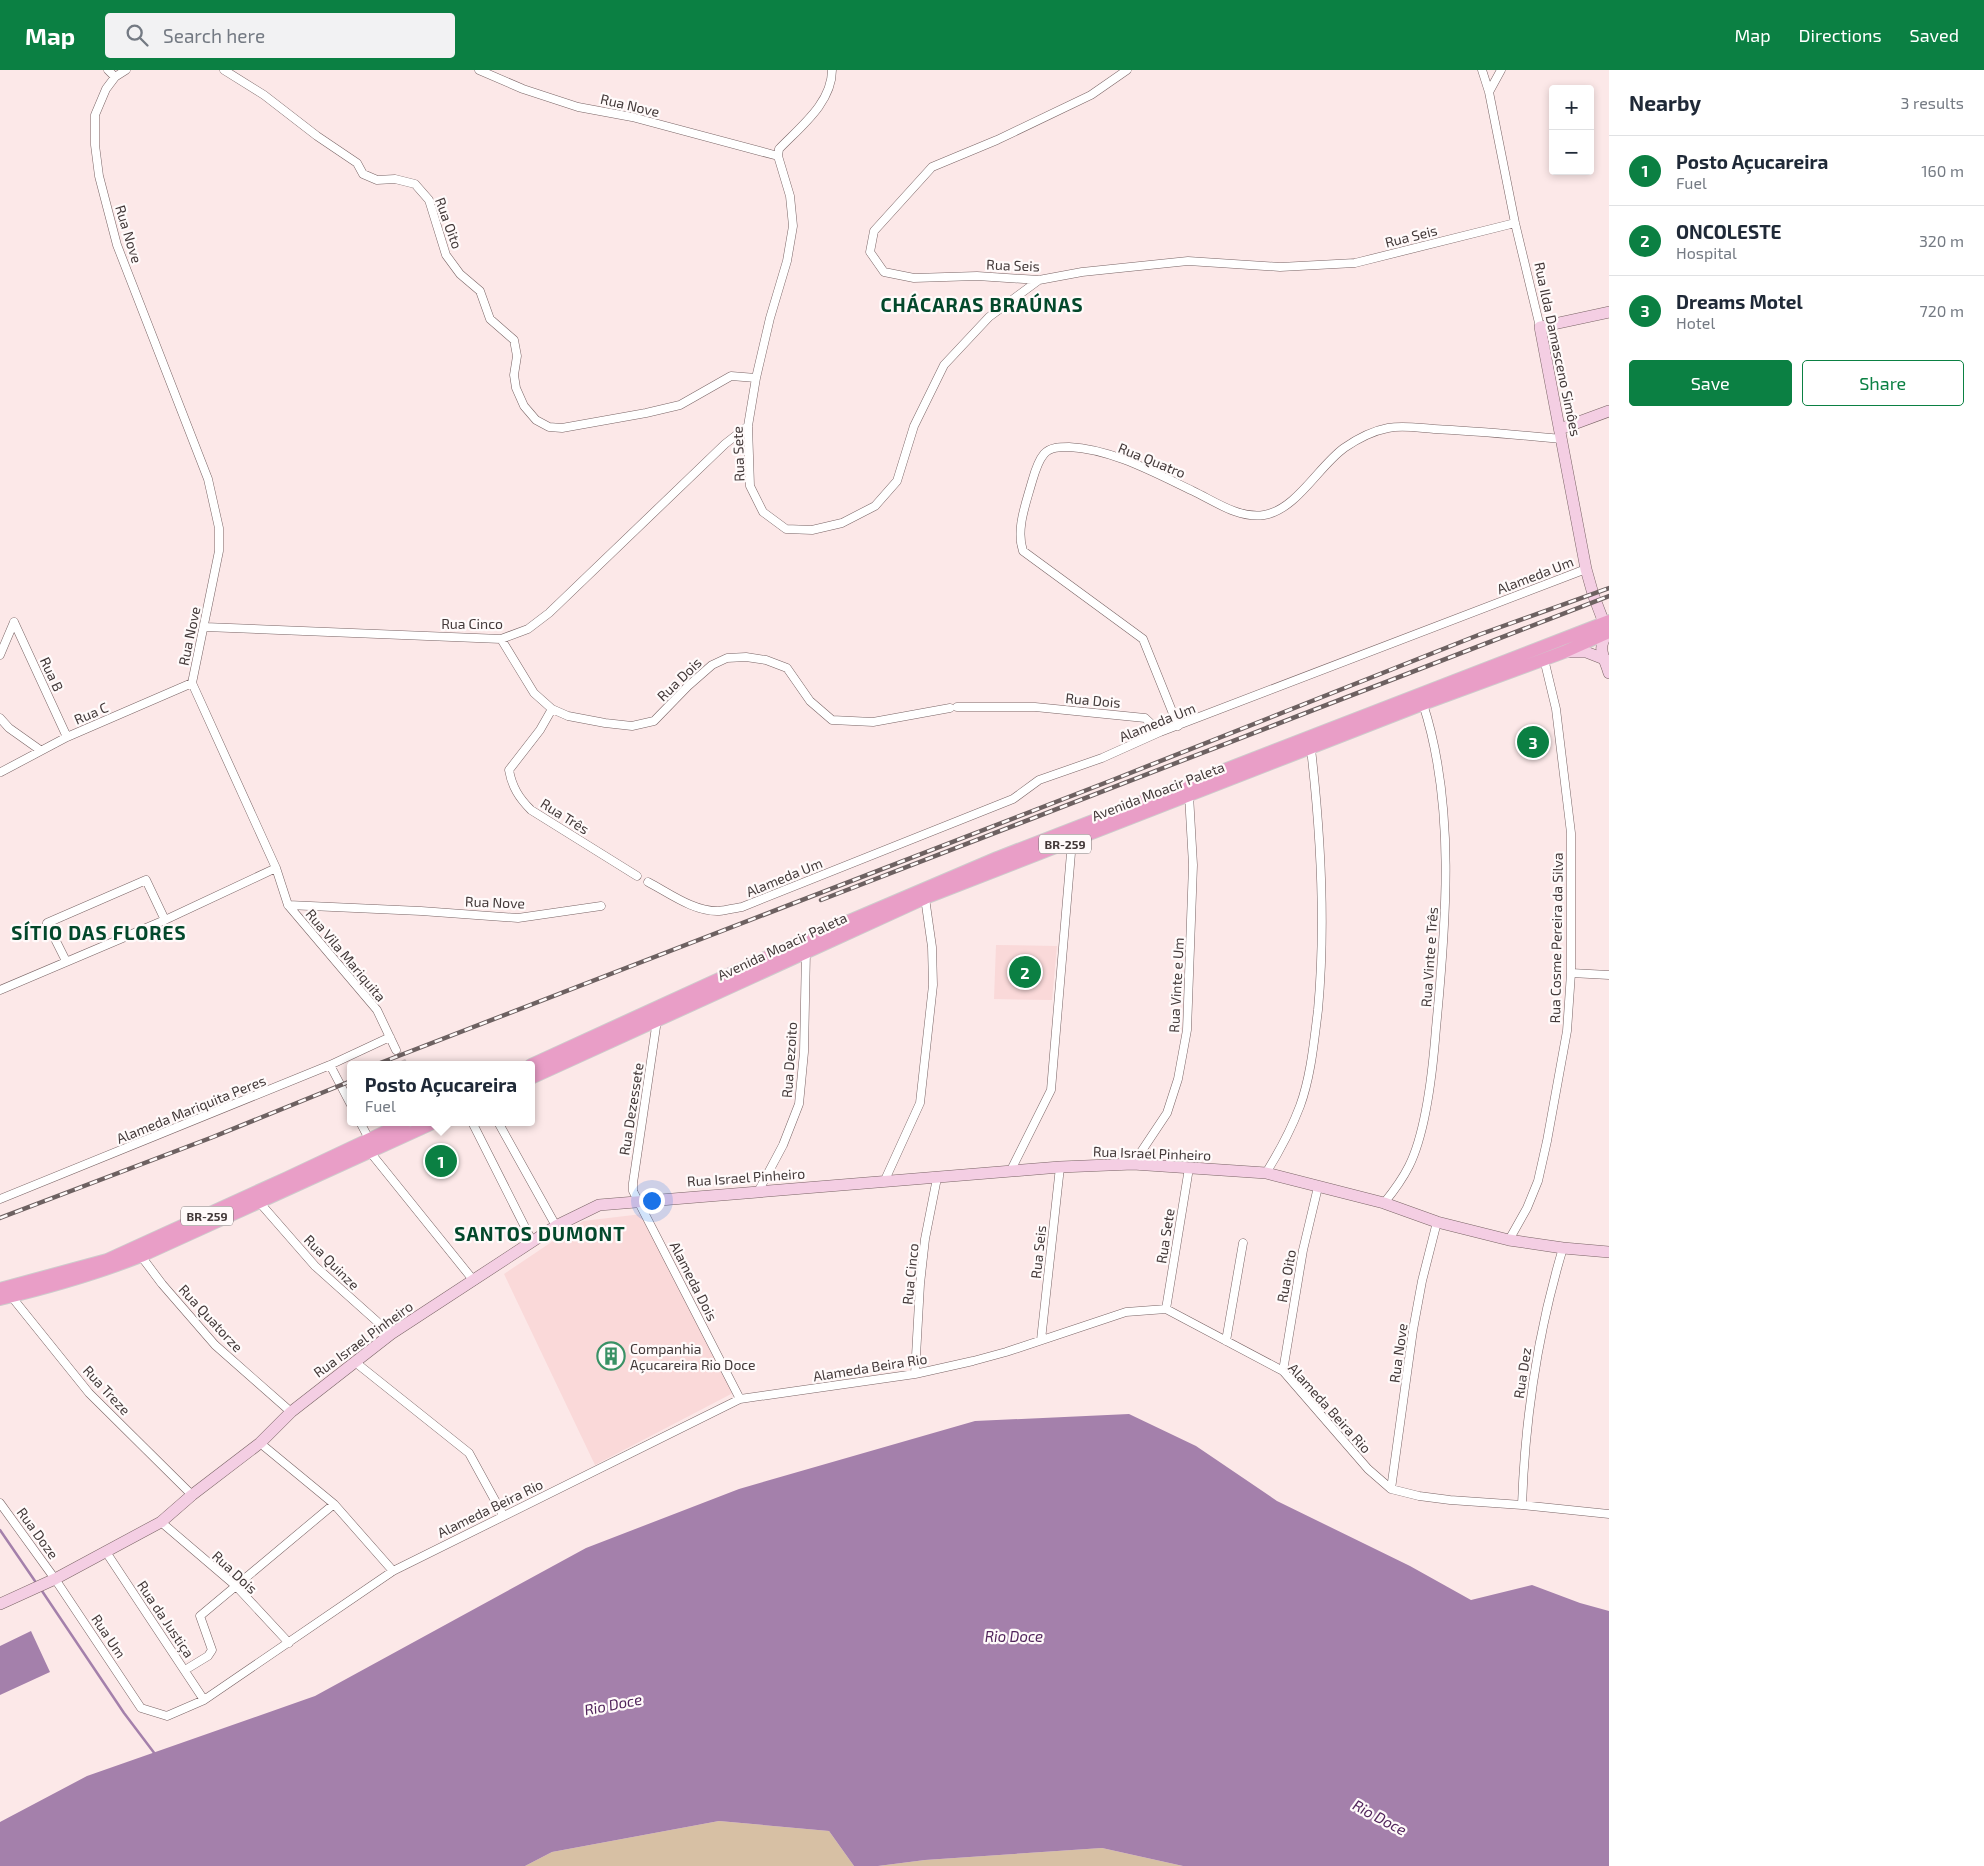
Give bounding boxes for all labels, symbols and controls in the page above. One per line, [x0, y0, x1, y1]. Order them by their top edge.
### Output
search box [105, 13, 455, 58]
text: Map [25, 21, 75, 50]
icon: search [123, 21, 151, 49]
text: Search here [163, 24, 265, 47]
text: Map [1734, 24, 1771, 46]
text: Directions [1799, 24, 1882, 46]
text: Saved [1910, 24, 1959, 46]
map controls [1549, 85, 1594, 175]
button: + [1549, 85, 1594, 130]
street label: Rua Nove [599, 90, 661, 120]
text: Nearby [1629, 90, 1701, 115]
text: 3 results [1901, 93, 1964, 112]
button: − [1549, 130, 1594, 175]
text: Posto Açucareira [1676, 150, 1828, 173]
text: 1 [1642, 161, 1648, 180]
text: 160 m [1921, 161, 1964, 180]
text: Fuel [1676, 173, 1707, 192]
street label: Rua Oito [432, 195, 466, 251]
street label: Rua Nove [112, 203, 146, 265]
text: ONCOLESTE [1676, 220, 1782, 243]
street label: Rua Seis [1383, 221, 1439, 251]
text: 2 [1640, 231, 1650, 250]
text: 320 m [1919, 231, 1964, 250]
text: Hospital [1676, 243, 1737, 262]
street label: Rua Seis [986, 256, 1040, 274]
street label: Rua Ilda Damasceno Simôes [1531, 260, 1585, 438]
text: Dreams Motel [1676, 290, 1803, 313]
district label: CHÁCARAS BRAÚNAS [880, 293, 1084, 316]
text: 3 [1640, 301, 1650, 320]
text: 720 m [1920, 301, 1964, 320]
text: Hotel [1676, 313, 1715, 332]
button: Save [1629, 360, 1792, 406]
button: Share [1802, 360, 1964, 406]
street label: Rua Sete [729, 426, 747, 482]
street label: Rua Quatro [1116, 439, 1188, 481]
street label: Alameda Um [1494, 553, 1576, 597]
street label: Rua Nove [174, 605, 204, 667]
street label: Rua Cinco [441, 615, 503, 632]
street label: Rua B [37, 654, 67, 694]
street label: Rua Dois [653, 654, 705, 704]
street label: Rua Dois [1065, 689, 1121, 711]
street label: Rua C [71, 698, 111, 728]
street label: Alameda Um [1116, 699, 1198, 745]
pin: 3 [1517, 723, 1549, 761]
street label: Avenida Moacir Paleta [1089, 758, 1227, 824]
street label: Rua Três [538, 794, 592, 838]
road number: BR-259 [1039, 834, 1091, 854]
street label: Rua Cosme Pereira da Silva [1546, 852, 1566, 1024]
street label: Alameda Um [743, 854, 825, 900]
street label: Rua Nove [465, 892, 525, 912]
street label: Rua Vila Mariquita [302, 905, 390, 1005]
street label: Rua Vinte e Três [1417, 906, 1441, 1008]
street label: Avenida Moacir Paleta [715, 909, 849, 983]
district label: SÍTIO DAS FLORES [11, 921, 187, 944]
street label: Rua Vinte e Um [1165, 937, 1187, 1033]
pin: 2 [1009, 953, 1041, 991]
street label: Rua Dezoito [778, 1021, 800, 1099]
popup [347, 1061, 535, 1126]
street label: Rua Dezessete [615, 1061, 647, 1157]
street label: Alameda Mariquita Peres [114, 1071, 268, 1147]
text: Posto Açucareira [365, 1073, 517, 1096]
text: Fuel [365, 1096, 396, 1115]
pin: 1 [425, 1142, 457, 1180]
street label: Rua Israel Pinheiro [1093, 1142, 1211, 1164]
street label: Rua Israel Pinheiro [686, 1164, 806, 1190]
your location [639, 1188, 665, 1214]
road number: BR-259 [181, 1206, 233, 1226]
street label: Rua Sete [1152, 1207, 1178, 1265]
district label: SANTOS DUMONT [454, 1222, 626, 1245]
street label: Rua Seis [1027, 1225, 1049, 1279]
street label: Rua Quinze [301, 1231, 363, 1293]
street label: Alameda Dois [667, 1238, 721, 1324]
street label: Rua Cinco [898, 1242, 922, 1306]
street label: Rua Oito [1273, 1248, 1299, 1304]
street label: Rua Quatorze [175, 1281, 247, 1355]
street label: Rua Israel Pinheiro [310, 1297, 416, 1381]
street label: Rua Nove [1385, 1322, 1411, 1384]
place label: Companhia Açucareira Rio Doce [630, 1340, 756, 1374]
building icon: Companhia Açucareira Rio Doce [596, 1341, 626, 1371]
street label: Rua Dez [1510, 1346, 1534, 1400]
street label: Alameda Beira Rio [812, 1350, 928, 1384]
street label: Alameda Beira Rio [1285, 1359, 1375, 1457]
street label: Rua Treze [80, 1362, 134, 1418]
street label: Alameda Beira Rio [434, 1475, 546, 1541]
street label: Rua Doze [14, 1504, 62, 1562]
street label: Rua Dois [209, 1547, 261, 1597]
street label: Rua da Justiça [133, 1577, 198, 1661]
street label: Rua Um [88, 1611, 130, 1661]
water label: Rio Doce [985, 1627, 1043, 1645]
water label: Rio Doce [583, 1690, 643, 1718]
water label: Rio Doce [1350, 1795, 1410, 1839]

